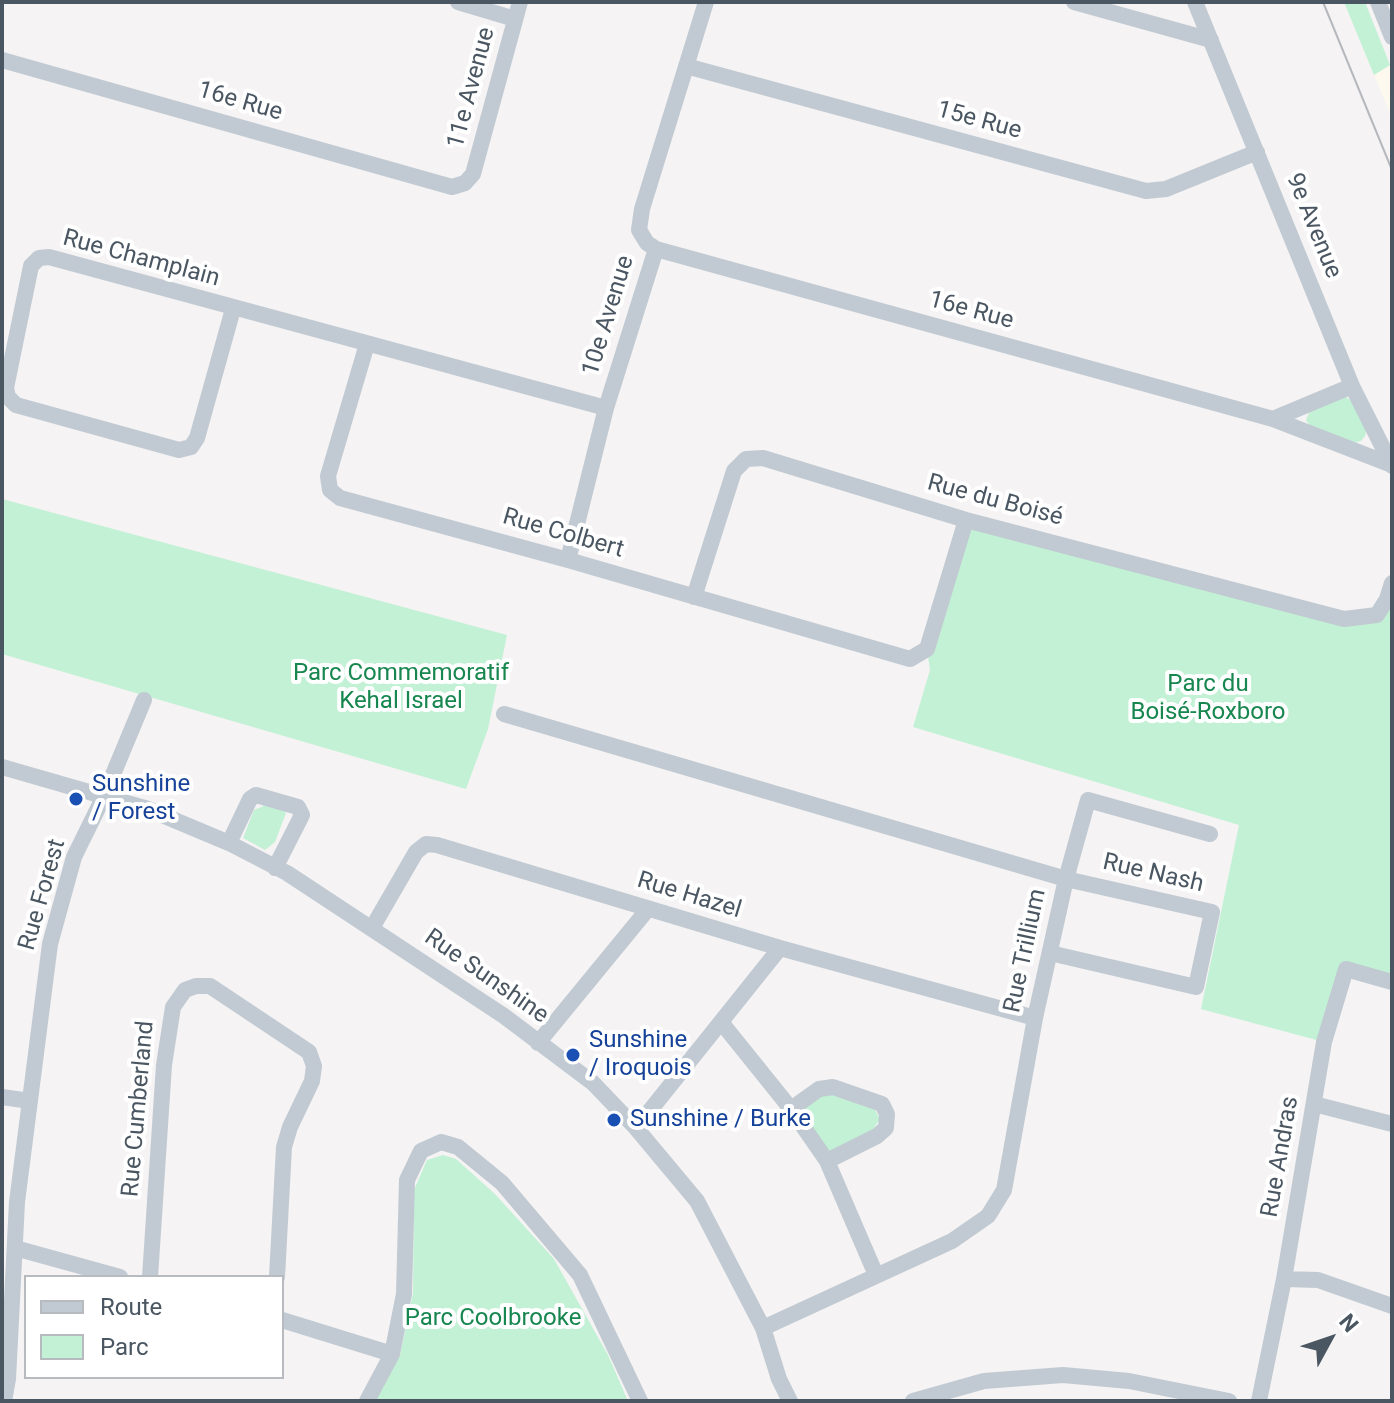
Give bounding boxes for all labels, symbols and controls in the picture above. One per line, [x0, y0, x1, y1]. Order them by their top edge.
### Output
street label: 11e Avenue [442, 24, 502, 152]
street label: 16e Rue [195, 76, 285, 128]
street label: 15e Rue [934, 96, 1024, 146]
street label: 9e Avenue [1279, 169, 1347, 283]
street label: Rue Champlain [59, 224, 223, 294]
street label: 10e Avenue [577, 252, 641, 380]
street label: 16e Rue [926, 286, 1016, 336]
street label: Rue du Boisé [924, 469, 1066, 533]
street label: Rue Colbert [499, 503, 627, 565]
park label: Parc Commemoratif Kehal Israel [293, 660, 509, 716]
park label: Parc du Boisé-Roxboro [1130, 671, 1286, 727]
place label: Sunshine / Forest [92, 771, 190, 827]
marker: Sunshine / Forest [67, 790, 85, 808]
street label: Rue Forest [13, 836, 73, 954]
street label: Rue Nash [1100, 848, 1206, 900]
street label: Rue Hazel [634, 867, 744, 925]
street label: Rue Trillium [999, 886, 1053, 1016]
street label: Rue Sunshine [418, 924, 554, 1030]
street label: Rue Cumberland [117, 1020, 161, 1198]
place label: Sunshine / Iroquois [589, 1027, 692, 1083]
marker: Sunshine / Iroquois [564, 1046, 582, 1064]
street label: Rue Andras [1256, 1094, 1306, 1220]
place label: Sunshine / Burke [630, 1106, 811, 1134]
marker: Sunshine / Burke [605, 1111, 623, 1129]
legend [24, 1275, 284, 1379]
text: Route [100, 1293, 162, 1321]
north arrow [1290, 1299, 1370, 1379]
park label: Parc Coolbrooke [405, 1305, 581, 1333]
text: N [1334, 1309, 1363, 1337]
text: Parc [100, 1333, 149, 1361]

